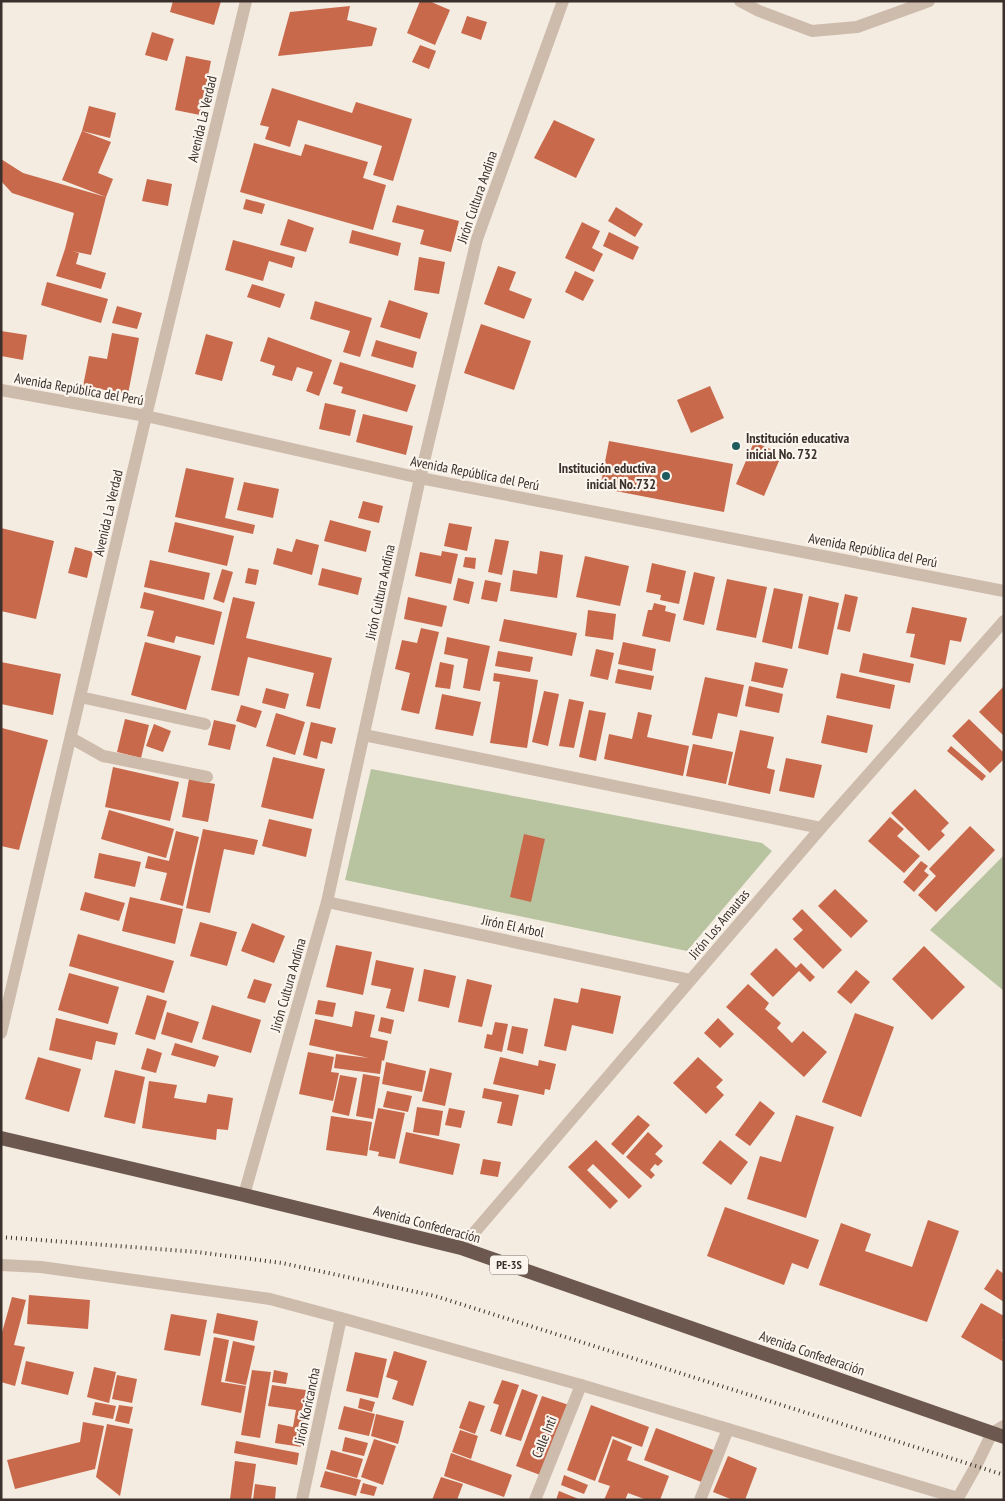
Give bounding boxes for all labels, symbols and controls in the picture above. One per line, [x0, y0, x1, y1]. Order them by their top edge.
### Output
street label: Avenida La Verdad [183, 74, 221, 164]
street label: Jirón Cultura Andina [452, 148, 501, 247]
street label: Avenida República del Perú [13, 369, 145, 409]
place label: Institución educativa inicial No. 732 [746, 429, 849, 463]
marker: Institución educativa inicial No. 732 [730, 440, 742, 452]
street label: Avenida República del Perú [409, 452, 541, 494]
place label: Institución eductiva inicial No.732 [559, 459, 656, 493]
street label: Avenida La Verdad [89, 468, 127, 558]
marker: Institución eductiva inicial No.732 [660, 470, 672, 482]
street label: Avenida República del Perú [807, 529, 939, 571]
street label: Jirón Cultura Andina [361, 543, 399, 642]
street label: Jirón Los Amautas [684, 885, 754, 963]
street label: Jirón El Arbol [479, 910, 546, 942]
street label: Jirón Cultura Andina [266, 936, 310, 1035]
street label: Avenida Confederación [371, 1201, 483, 1247]
road number: PE-3S [490, 1256, 528, 1274]
street label: Avenida Confederación [757, 1327, 867, 1379]
street label: Jirón Koricancha [290, 1366, 324, 1447]
street label: Calle Inti [528, 1414, 560, 1460]

